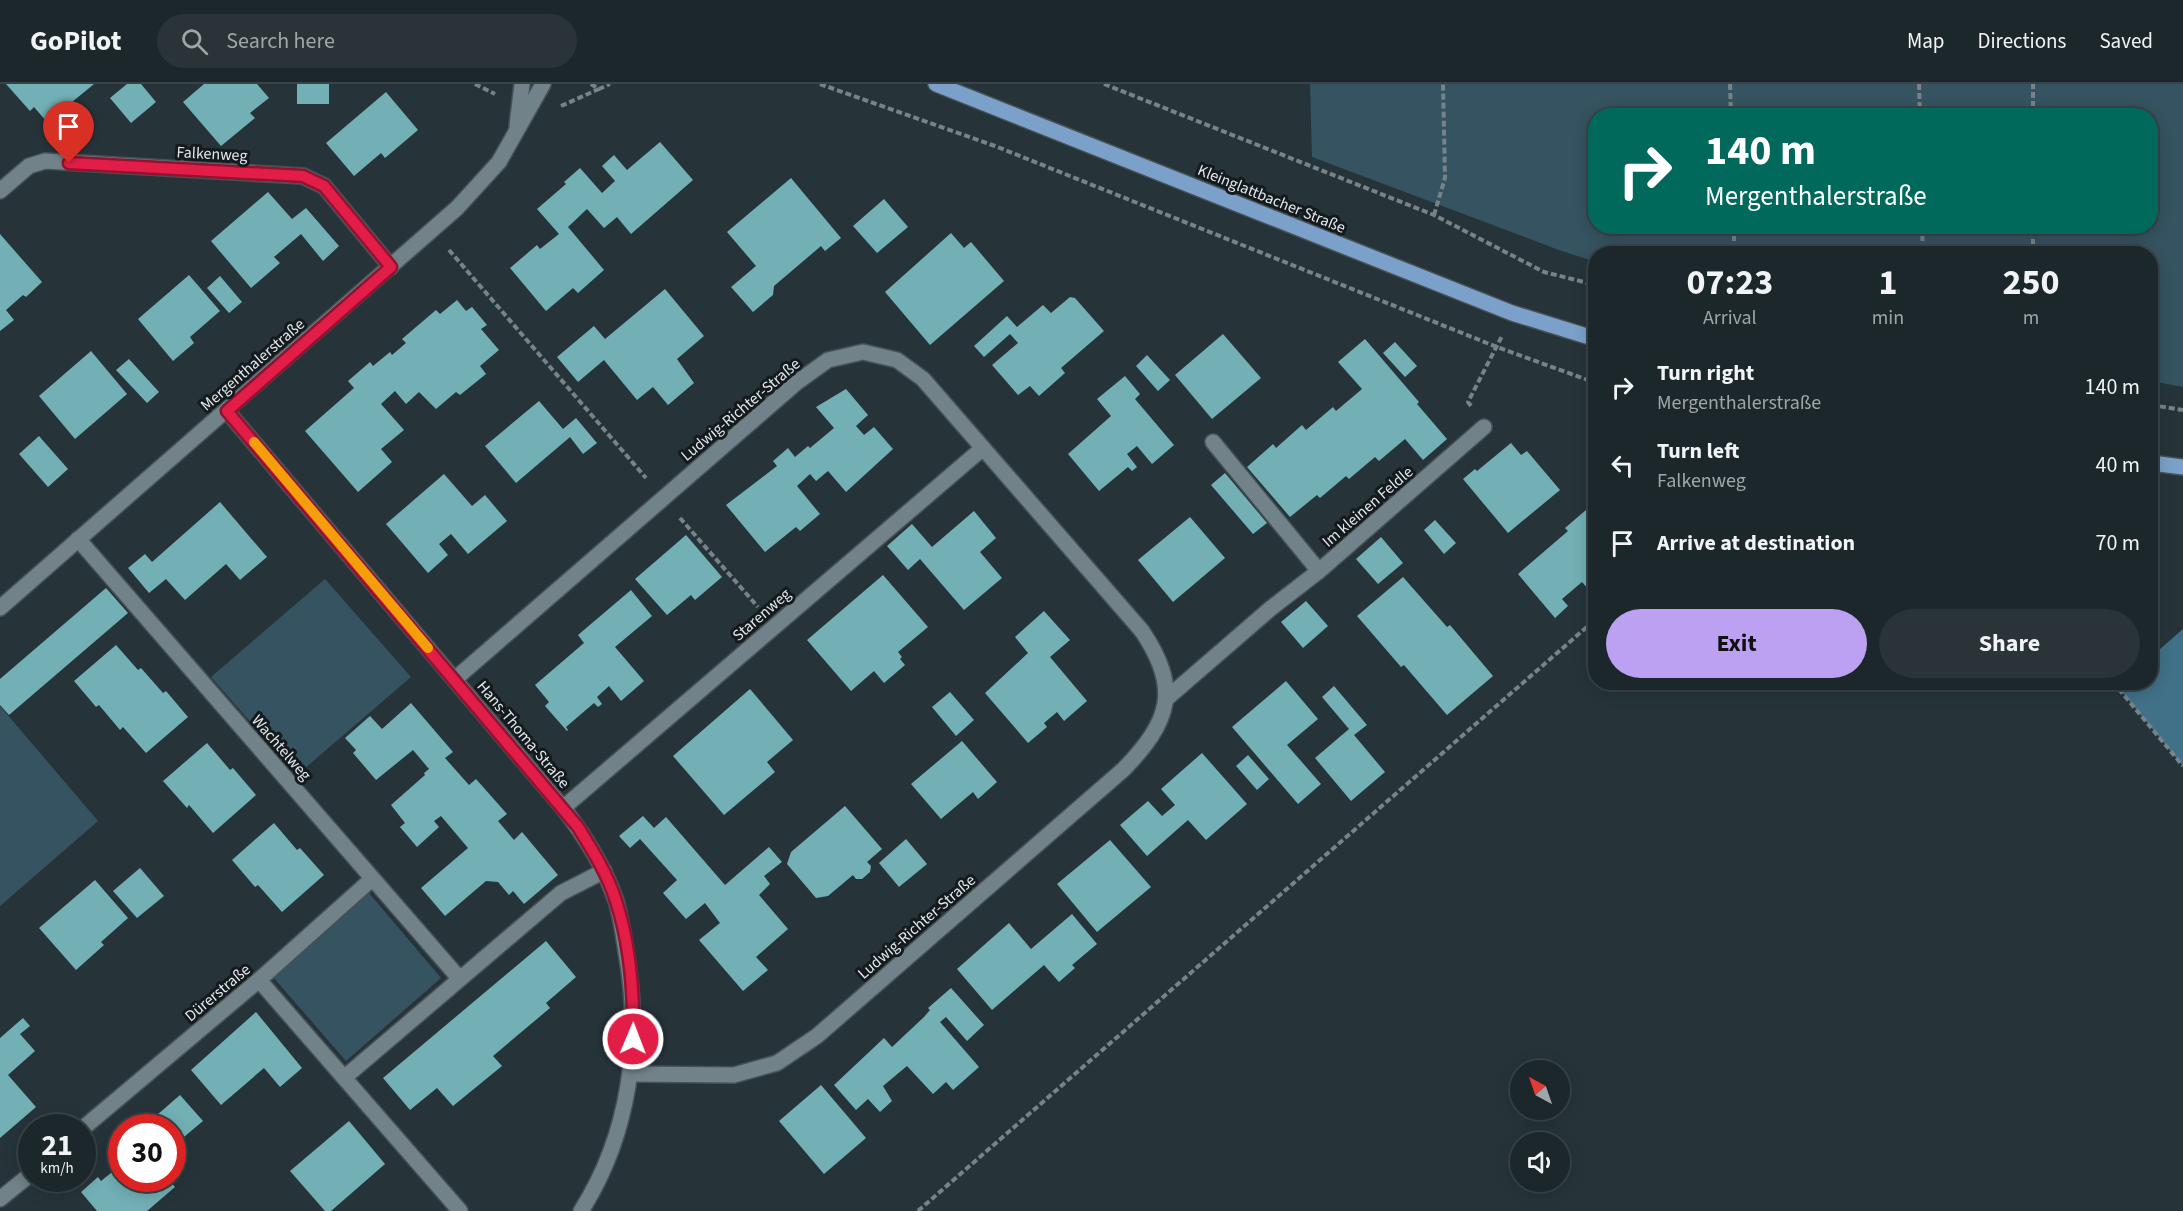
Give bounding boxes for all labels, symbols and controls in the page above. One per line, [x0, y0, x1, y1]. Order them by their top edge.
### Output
search box [157, 14, 577, 68]
text: GoPilot [30, 21, 121, 61]
icon: search [178, 25, 211, 58]
text: Search here [226, 25, 335, 57]
text: Map [1907, 26, 1945, 56]
text: Directions [1978, 26, 2066, 56]
text: Saved [2099, 26, 2153, 56]
pin [43, 101, 94, 163]
icon: arrive [52, 110, 85, 143]
text: 140 m [1705, 121, 1816, 181]
icon: right [1606, 132, 1684, 210]
street label: Falkenweg [176, 141, 248, 167]
street label: Kleinglattbacher Straße [1194, 159, 1349, 239]
text: Mergenthalerstraße [1705, 177, 1927, 216]
text: 07:23 [1686, 257, 1773, 308]
text: 1 [1878, 257, 1897, 308]
text: 250 [2003, 257, 2060, 308]
text: Arrival [1703, 304, 1757, 332]
text: min [1872, 304, 1904, 332]
text: m [2023, 304, 2039, 332]
street label: Mergenthalerstraße [196, 313, 309, 416]
street label: Ludwig-Richter-Straße [676, 353, 805, 466]
text: Turn right [1657, 357, 1754, 389]
icon: right [1606, 371, 1639, 404]
text: 140 m [2085, 371, 2140, 403]
text: Mergenthalerstraße [1657, 389, 1821, 417]
text: Turn left [1657, 435, 1739, 467]
icon: left [1606, 449, 1639, 482]
text: 40 m [2095, 449, 2140, 481]
street label: Im kleinen Feldle [1317, 461, 1418, 552]
text: Falkenweg [1657, 467, 1746, 495]
icon: arrive [1606, 527, 1639, 560]
text: Arrive at destination [1657, 527, 1855, 559]
text: 70 m [2095, 527, 2140, 559]
street label: Starenweg [728, 583, 796, 646]
button: Exit [1606, 609, 1867, 678]
button: Share [1879, 609, 2140, 678]
street label: Hans-Thoma-Straße [472, 676, 575, 793]
street label: Wachtelweg [246, 710, 316, 785]
street label: Ludwig-Richter-Straße [853, 869, 980, 984]
street label: Dürerstraße [180, 959, 255, 1027]
position arrow [601, 1007, 665, 1071]
north arrow [1510, 1060, 1570, 1120]
map controls [1510, 1060, 1570, 1192]
speed limit sign: 30 [108, 1114, 186, 1192]
text: 21 [41, 1124, 73, 1167]
button: sound [1510, 1132, 1570, 1192]
text: km/h [40, 1158, 74, 1179]

